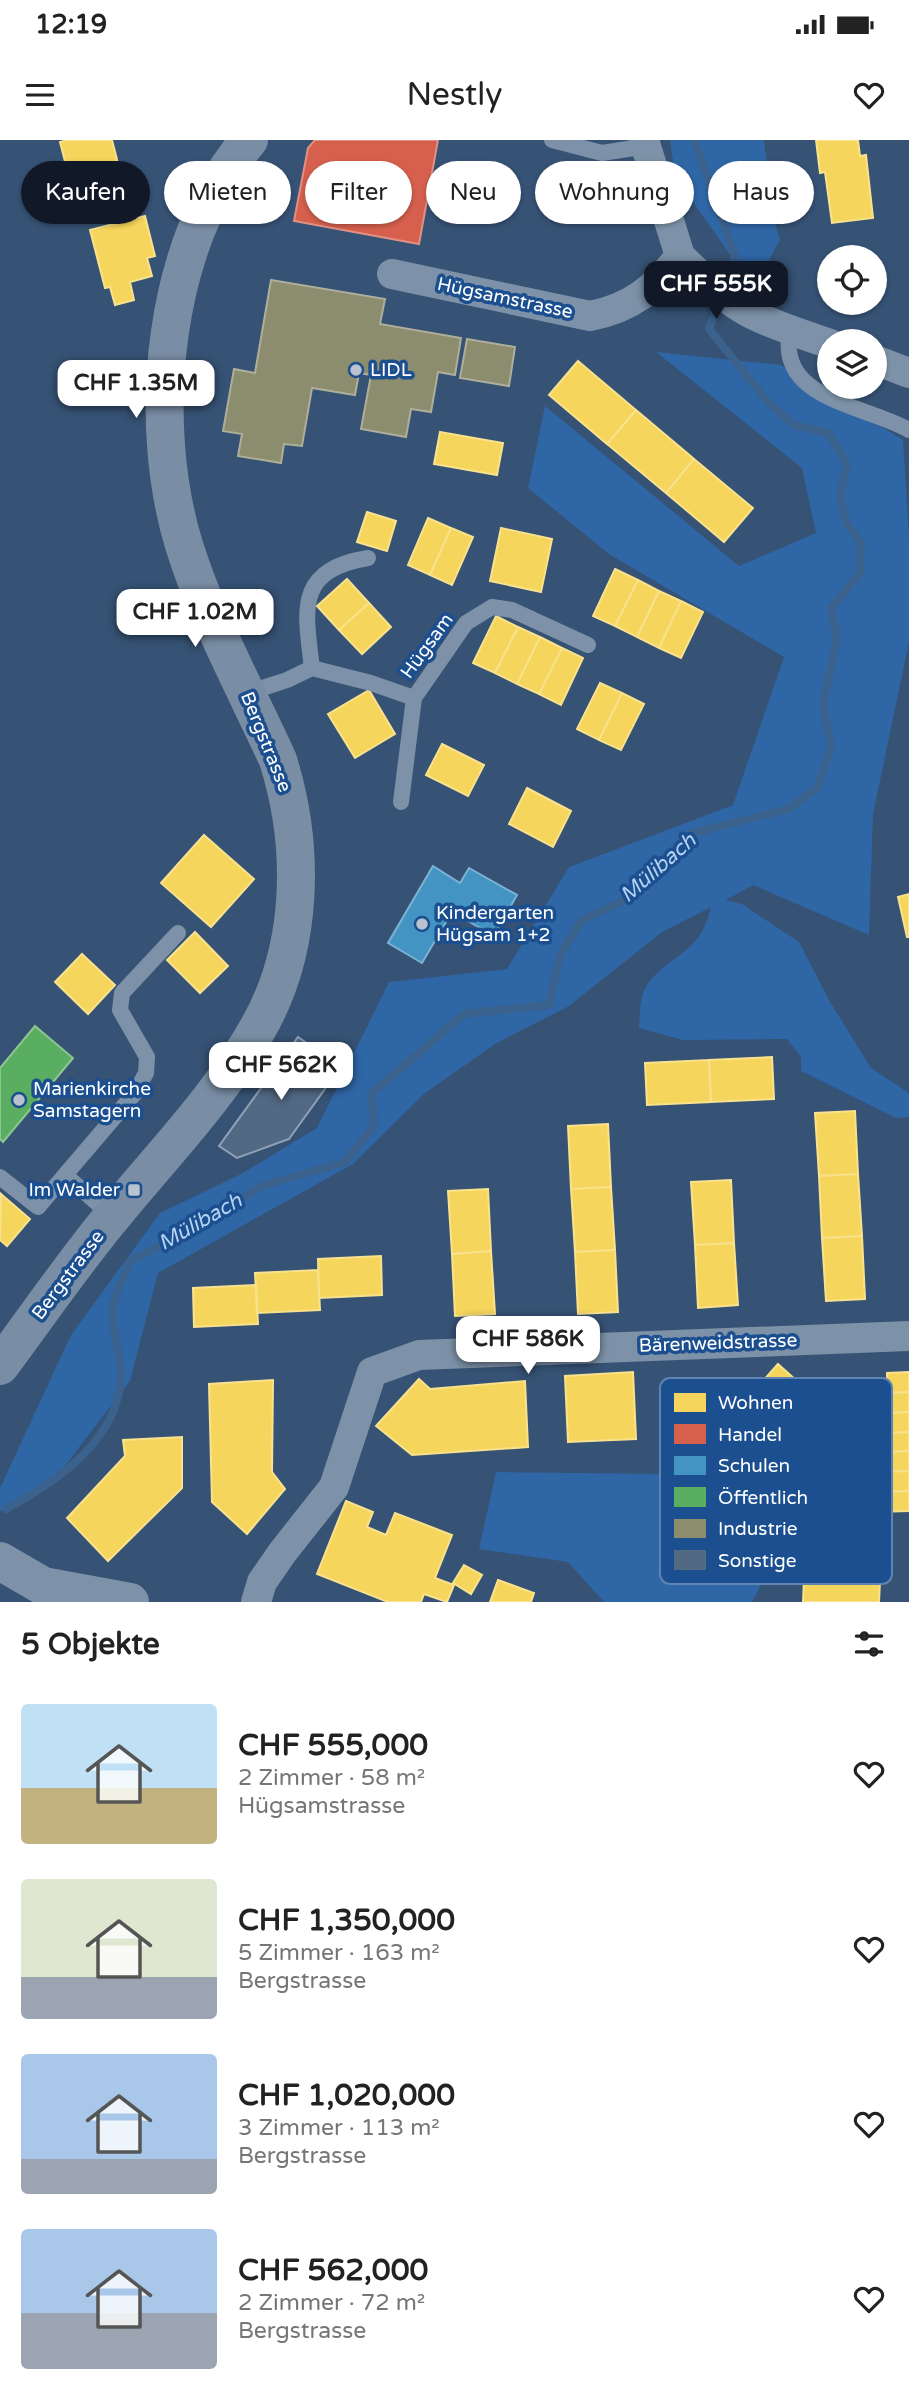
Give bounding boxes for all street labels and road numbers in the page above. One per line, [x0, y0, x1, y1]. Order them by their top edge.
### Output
street label: Hügsamstrasse [435, 273, 575, 323]
street label: Hügsam [396, 609, 458, 683]
street label: Bergstrasse [236, 689, 296, 795]
street label: Bergstrasse [27, 1226, 109, 1324]
street label: Bärenweidstrasse [638, 1329, 798, 1357]

